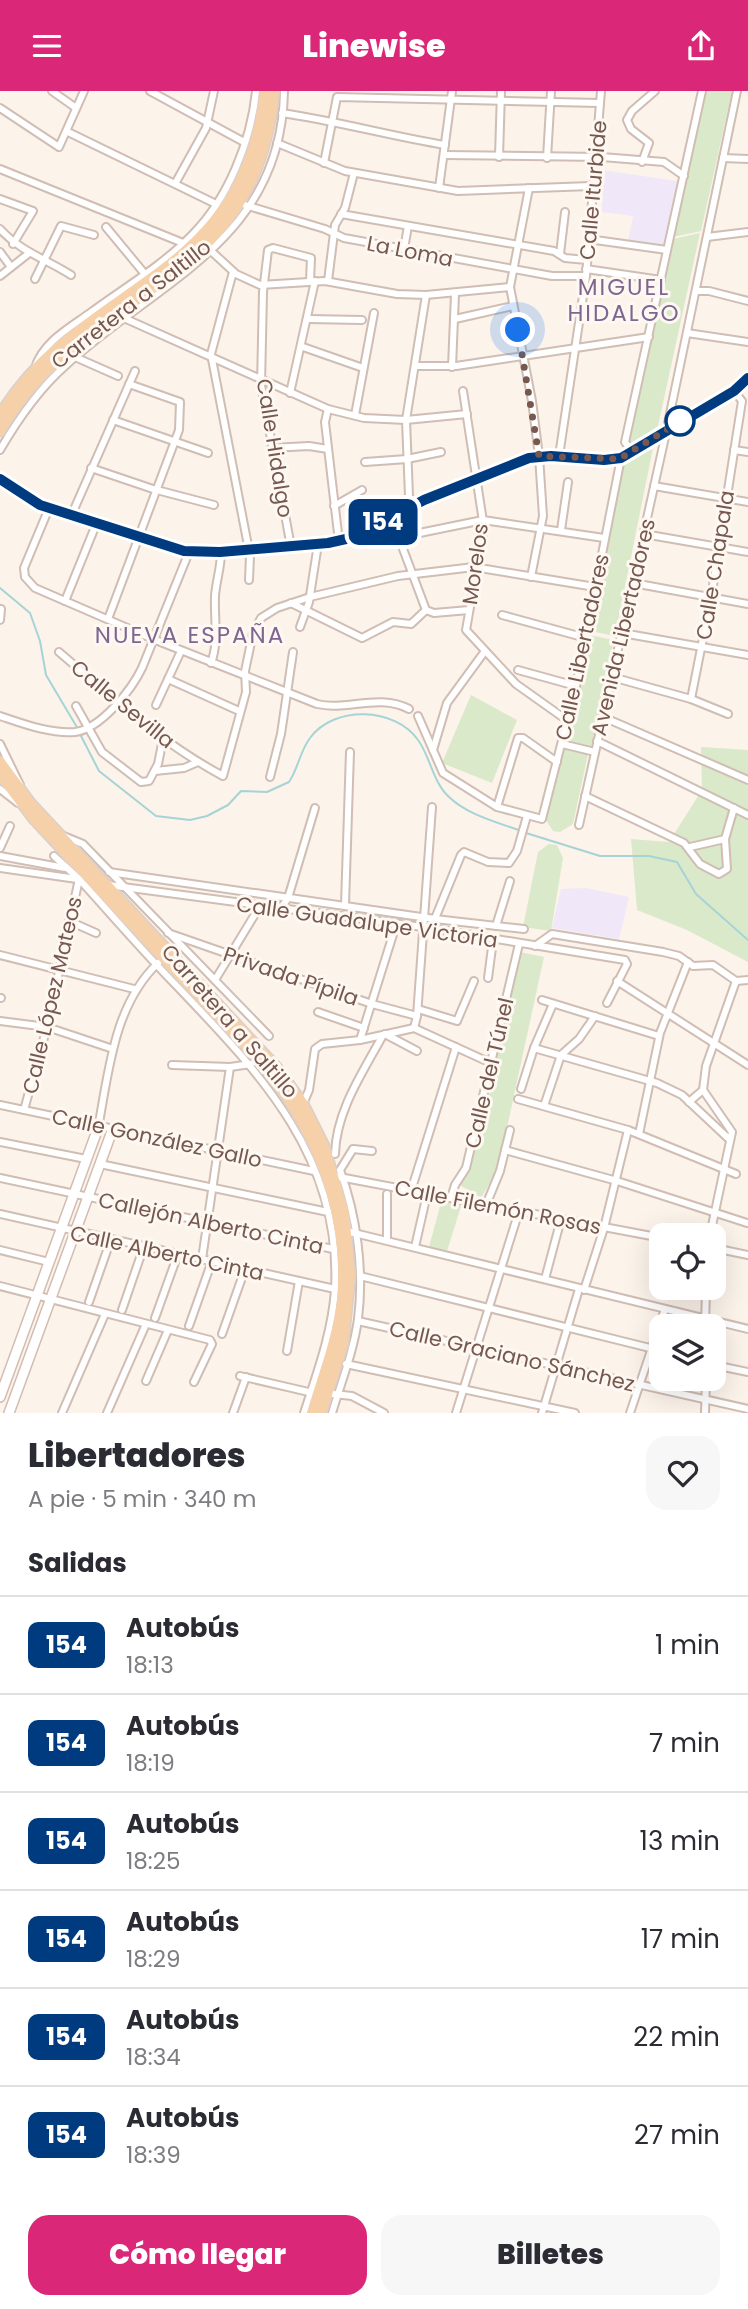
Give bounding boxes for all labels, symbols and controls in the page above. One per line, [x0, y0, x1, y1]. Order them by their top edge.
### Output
text: Linewise [302, 23, 446, 68]
icon: menu [28, 27, 66, 65]
icon: share [682, 27, 720, 65]
street label: Calle Iturbide [572, 119, 614, 261]
street label: La Loma [364, 228, 456, 274]
street label: Carretera a Saltillo [45, 232, 217, 376]
district label: MIGUEL HIDALGO [567, 271, 681, 329]
your location [500, 312, 535, 347]
street label: Calle Hidalgo [250, 376, 300, 520]
unlabelled marker [665, 406, 695, 436]
street label: Calle Chapala [689, 488, 741, 642]
line badge: 154 [343, 499, 423, 545]
text: 154 [363, 505, 403, 538]
street label: Avenida Libertadores [584, 516, 662, 738]
street label: Morelos [455, 521, 495, 607]
street label: Calle Libertadores [548, 551, 616, 743]
district label: NUEVA ESPAÑA [95, 619, 285, 651]
street label: Calle Sevilla [65, 653, 181, 755]
street label: Calle Guadalupe Victoria [234, 889, 500, 955]
street label: Calle López Mateos [15, 894, 89, 1096]
street label: Carretera a Saltillo [155, 938, 305, 1104]
street label: Privada Pípila [220, 939, 362, 1013]
street label: Calle del Túnel [458, 995, 520, 1151]
street label: Calle González Gallo [49, 1102, 265, 1174]
street label: Calle Filemón Rosas [392, 1173, 604, 1241]
street label: Callejón Alberto Cinta [96, 1185, 326, 1261]
street label: Calle Alberto Cinta [68, 1218, 266, 1288]
map controls [649, 1223, 726, 1391]
button: locate [649, 1223, 726, 1300]
street label: Calle Graciano Sánchez [386, 1314, 638, 1398]
button: layers [649, 1314, 726, 1391]
text: Libertadores [28, 1432, 245, 1479]
button: heart [646, 1436, 720, 1510]
text: A pie · 5 min · 340 m [28, 1483, 256, 1515]
text: Salidas [28, 1545, 127, 1581]
text: Autobús [126, 1610, 240, 1646]
text: 1 min [655, 1627, 720, 1663]
text: 154 [46, 1628, 87, 1661]
text: 18:13 [126, 1649, 174, 1681]
text: Autobús [126, 1708, 240, 1744]
text: 7 min [649, 1725, 720, 1761]
text: 154 [46, 1726, 87, 1759]
text: 18:19 [126, 1747, 175, 1779]
text: Autobús [126, 1806, 240, 1842]
text: 13 min [640, 1823, 720, 1859]
text: 154 [46, 1824, 87, 1857]
text: 18:25 [126, 1845, 180, 1877]
text: Autobús [126, 1904, 240, 1940]
text: 17 min [641, 1921, 720, 1957]
text: 154 [46, 1922, 87, 1955]
text: 18:29 [126, 1943, 181, 1975]
text: Autobús [126, 2002, 240, 2038]
text: 22 min [633, 2019, 720, 2055]
text: 154 [46, 2020, 87, 2053]
text: 18:34 [126, 2041, 181, 2073]
text: Autobús [126, 2100, 240, 2136]
text: 27 min [634, 2117, 720, 2153]
text: 154 [46, 2118, 87, 2151]
text: 18:39 [126, 2139, 181, 2171]
button: Cómo llegar [28, 2215, 367, 2295]
button: Billetes [381, 2215, 720, 2295]

